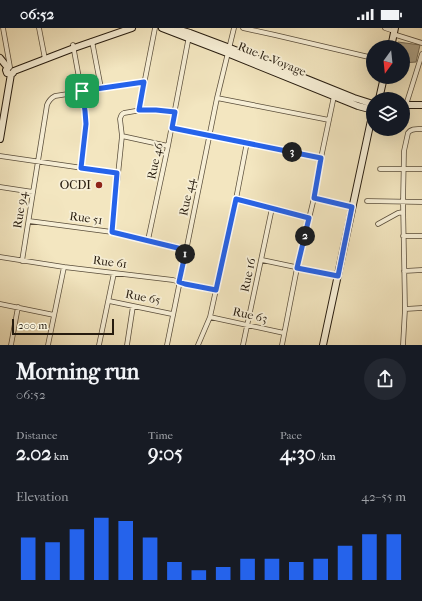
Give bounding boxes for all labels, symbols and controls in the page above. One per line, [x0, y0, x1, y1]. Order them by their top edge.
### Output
text: 06:52 [20, 5, 54, 23]
street label: Rue le Voyage [236, 39, 308, 79]
north arrow [366, 40, 410, 84]
map controls [366, 40, 410, 136]
pin [65, 74, 99, 108]
icon: arrive [71, 80, 93, 102]
button: layers [366, 92, 410, 136]
street label: Rue 46 [144, 141, 166, 181]
pin: 3 [282, 142, 302, 162]
text: 3 [290, 145, 294, 158]
street label: Rue 44 [176, 176, 198, 217]
place label: OCDI [60, 178, 91, 192]
marker: OCDI [94, 180, 104, 190]
street label: Rue 94 [10, 190, 30, 229]
street label: Rue 51 [69, 209, 103, 227]
pin: 2 [295, 226, 315, 246]
text: 2 [302, 229, 308, 242]
pin: 1 [175, 244, 195, 264]
text: 1 [183, 247, 187, 260]
street label: Rue 61 [92, 253, 128, 271]
street label: Rue 16 [238, 256, 259, 293]
street label: Rue 65 [124, 287, 162, 307]
street label: Rue 63 [231, 304, 269, 326]
scale bar [12, 317, 114, 336]
text: 200 m [18, 319, 47, 332]
button: share [364, 358, 406, 400]
text: Morning run [16, 359, 139, 385]
text: 06:52 [16, 387, 46, 402]
text: Distance [16, 429, 57, 442]
text: Time [148, 429, 173, 442]
text: Pace [280, 429, 302, 442]
text: 2.02 [16, 442, 51, 465]
text: 9:05 [148, 442, 183, 465]
text: 4:30 [280, 442, 316, 465]
text: km [51, 450, 69, 463]
text: /km [316, 450, 336, 463]
text: Elevation [16, 489, 69, 504]
text: 42–55 m [361, 489, 406, 504]

